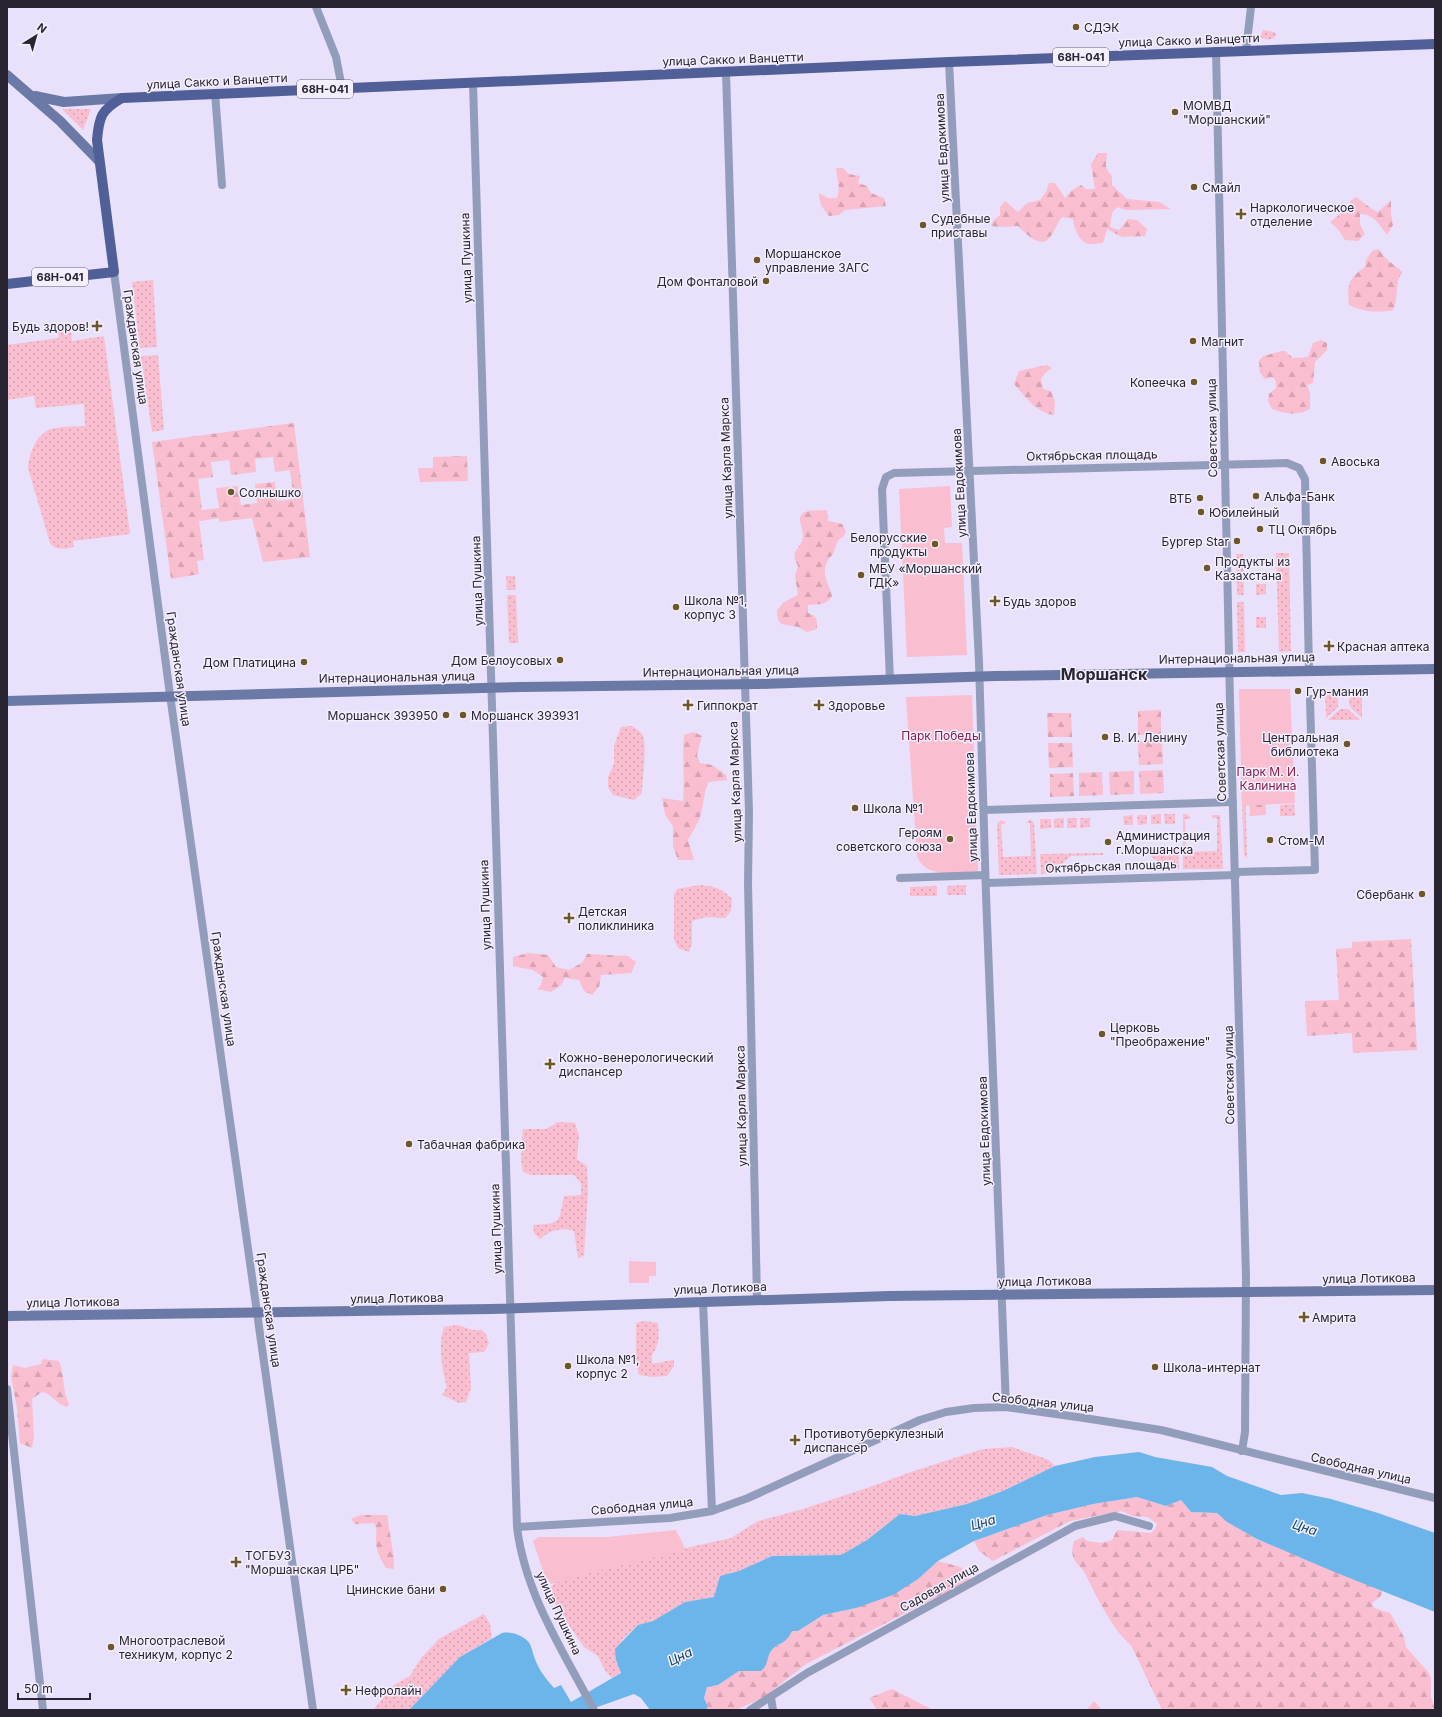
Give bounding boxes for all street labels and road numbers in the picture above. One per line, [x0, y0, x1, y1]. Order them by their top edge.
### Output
street label: улица Сакко и Ванцетти [1118, 30, 1260, 50]
road number: 68Н-041 [1053, 48, 1109, 66]
street label: улица Сакко и Ванцетти [662, 49, 804, 69]
street label: улица Сакко и Ванцетти [146, 70, 288, 92]
road number: 68Н-041 [297, 80, 353, 98]
street label: улица Евдокимова [932, 93, 952, 203]
street label: улица Пушкина [457, 213, 475, 303]
road number: 68Н-041 [32, 268, 88, 286]
street label: Гражданская улица [121, 289, 151, 405]
street label: Советская улица [1204, 378, 1220, 478]
street label: улица Карла Маркса [716, 397, 736, 519]
street label: улица Евдокимова [949, 428, 969, 538]
street label: Октябрьская площадь [1026, 446, 1158, 464]
street label: улица Пушкина [468, 536, 486, 626]
street label: Гражданская улица [164, 611, 194, 727]
street label: Интернациональная улица [1159, 649, 1315, 667]
street label: Интернациональная улица [643, 662, 799, 680]
street label: Интернациональная улица [319, 668, 475, 686]
street label: Советская улица [1211, 702, 1229, 802]
street label: улица Карла Маркса [725, 721, 745, 843]
street label: улица Евдокимова [962, 752, 980, 862]
street label: Октябрьская площадь [1045, 856, 1177, 876]
street label: улица Пушкина [476, 860, 494, 950]
street label: Гражданская улица [209, 931, 239, 1047]
street label: Советская улица [1221, 1025, 1237, 1125]
street label: улица Карла Маркса [732, 1045, 750, 1167]
street label: улица Евдокимова [975, 1076, 993, 1186]
street label: улица Пушкина [487, 1184, 505, 1274]
street label: Гражданская улица [254, 1252, 284, 1368]
street label: улица Лотикова [1322, 1270, 1416, 1286]
street label: улица Лотикова [998, 1273, 1092, 1289]
street label: улица Лотикова [673, 1279, 767, 1297]
street label: улица Лотикова [350, 1290, 444, 1306]
street label: улица Лотикова [26, 1294, 120, 1310]
street label: Свободная улица [991, 1389, 1095, 1415]
street label: Свободная улица [1309, 1449, 1413, 1487]
street label: Свободная улица [590, 1494, 694, 1518]
street label: Садовая улица [897, 1559, 981, 1615]
street label: улица Пушкина [533, 1569, 585, 1657]

